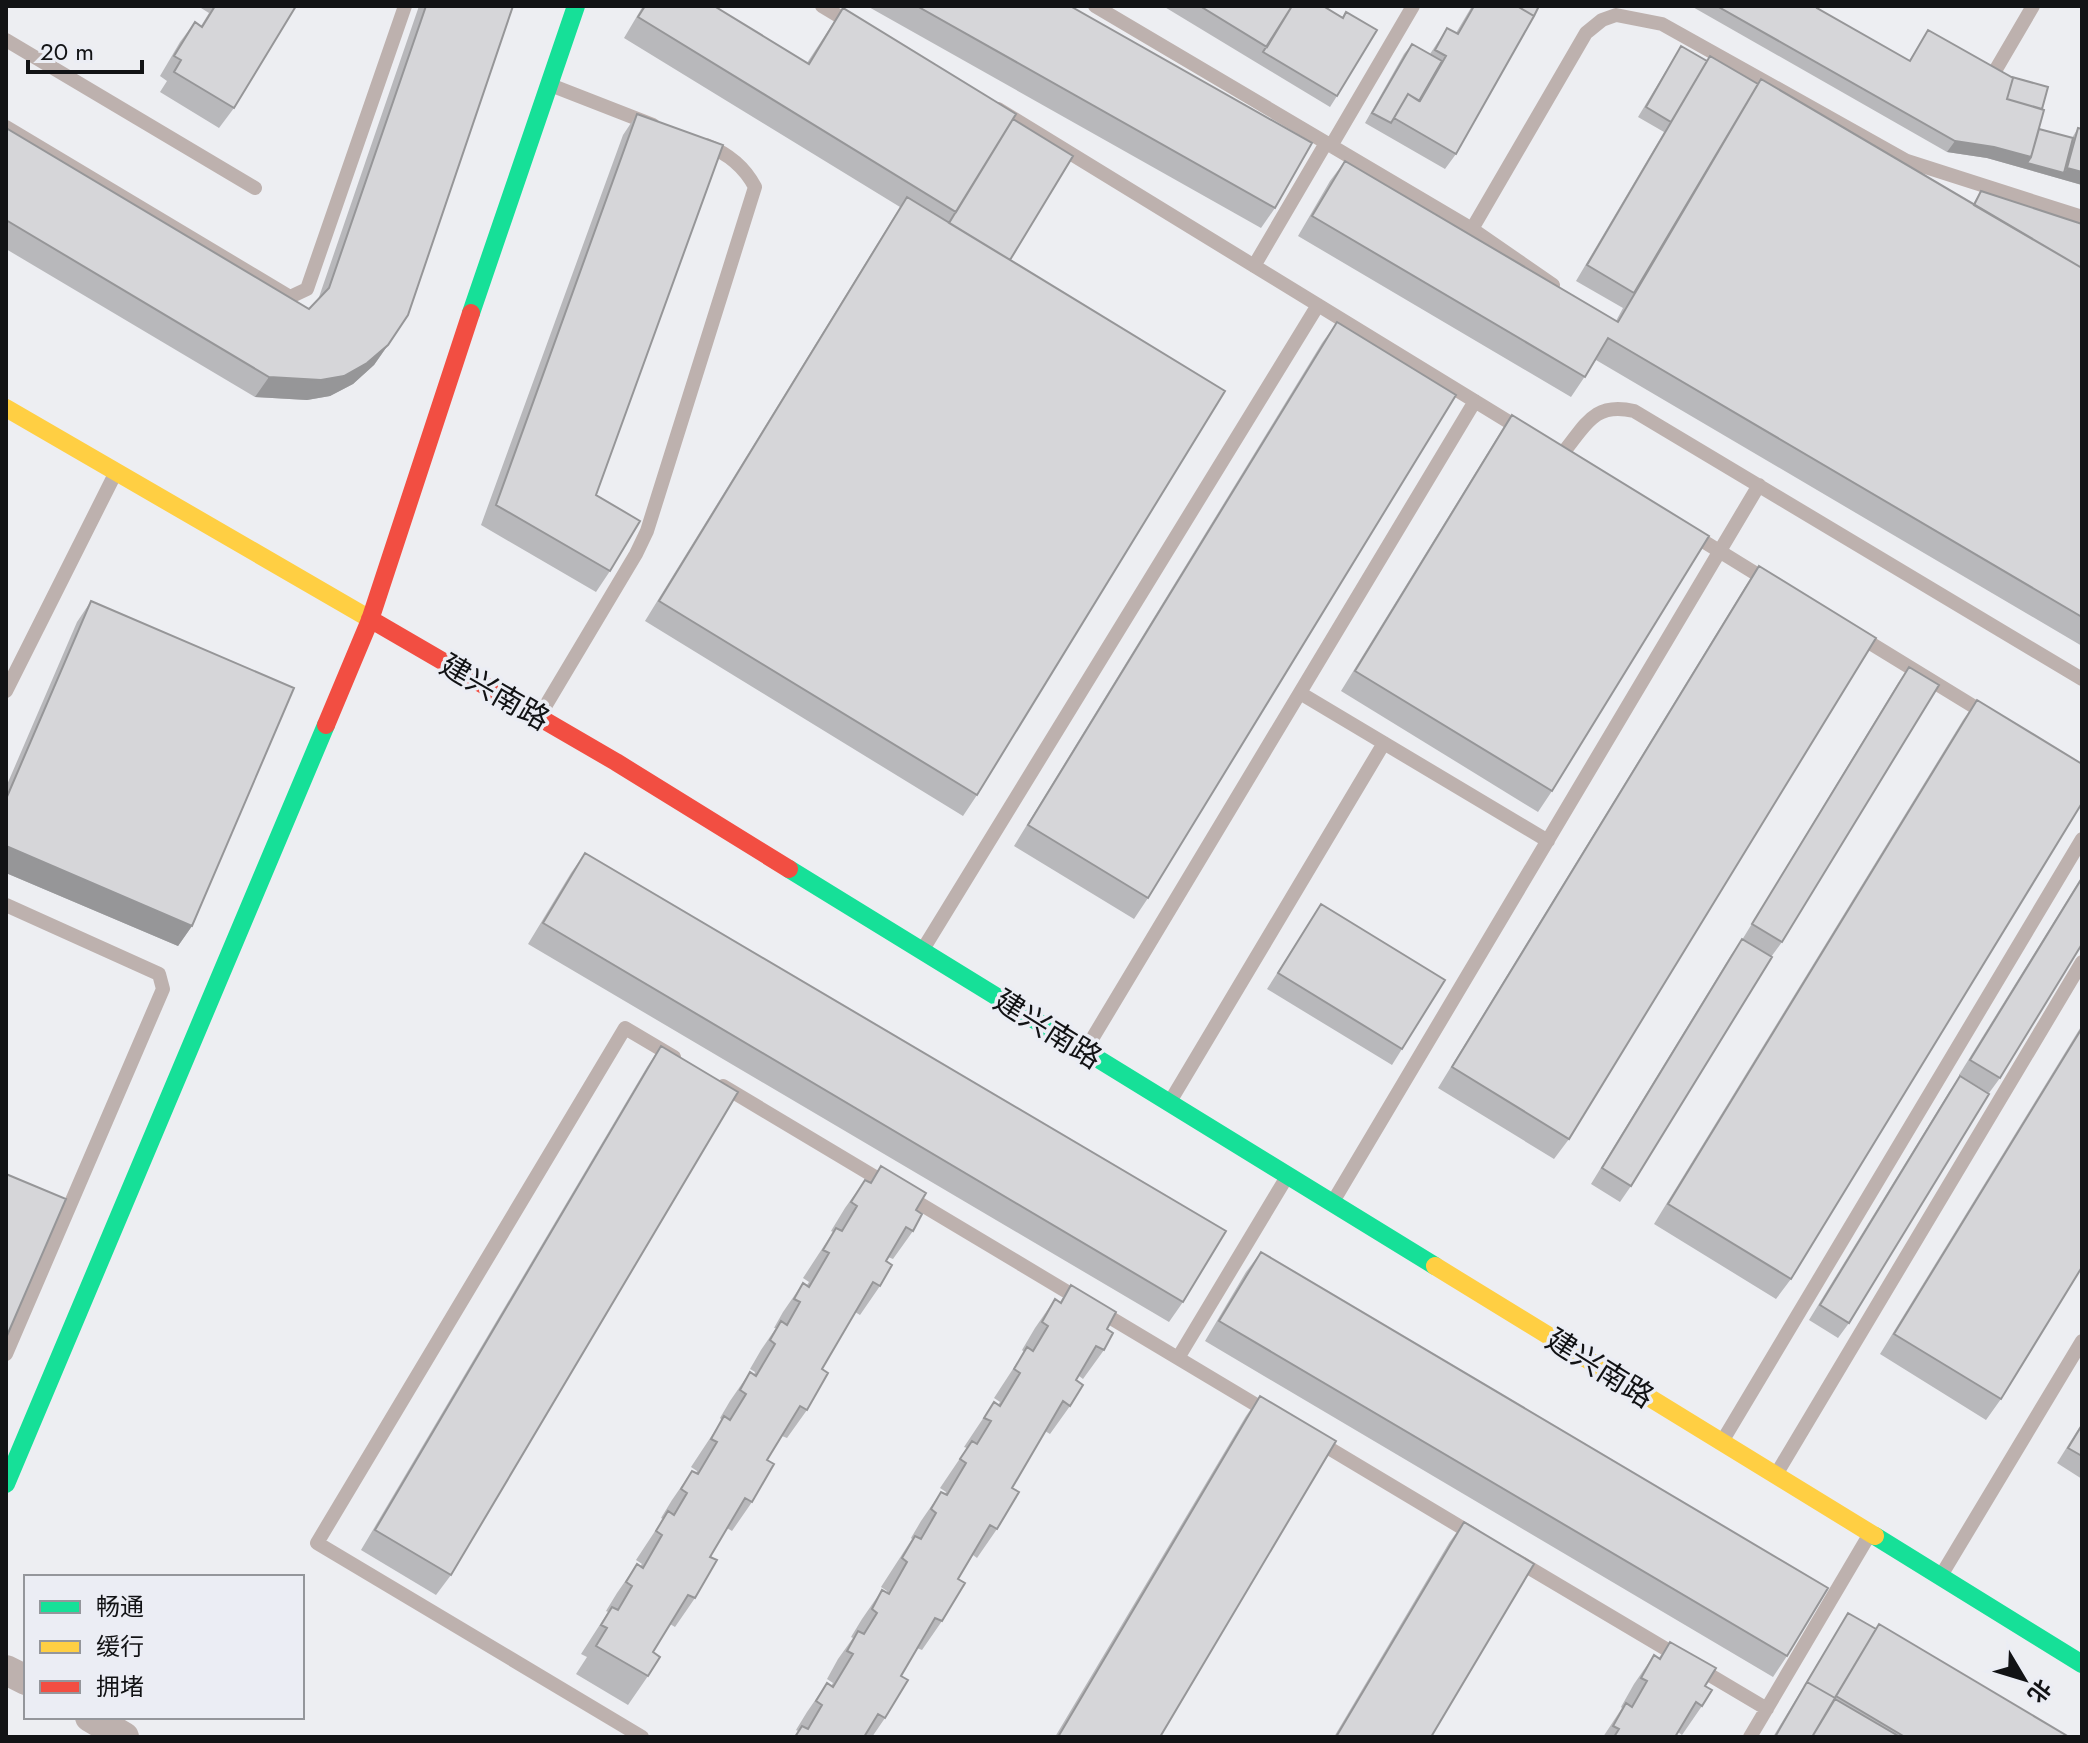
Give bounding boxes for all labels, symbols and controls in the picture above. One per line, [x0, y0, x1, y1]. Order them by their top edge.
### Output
scale bar [28, 24, 142, 74]
text: 20 m [40, 34, 94, 69]
street label: 建兴南路 [432, 643, 558, 741]
street label: 建兴南路 [986, 979, 1110, 1079]
street label: 建兴南路 [1538, 1318, 1662, 1418]
legend [24, 1575, 304, 1719]
text: 畅通 [96, 1589, 144, 1624]
text: 缓行 [96, 1629, 144, 1664]
north arrow [1984, 1639, 2064, 1719]
text: 拥堵 [96, 1669, 144, 1704]
text: 北 [2020, 1673, 2059, 1710]

